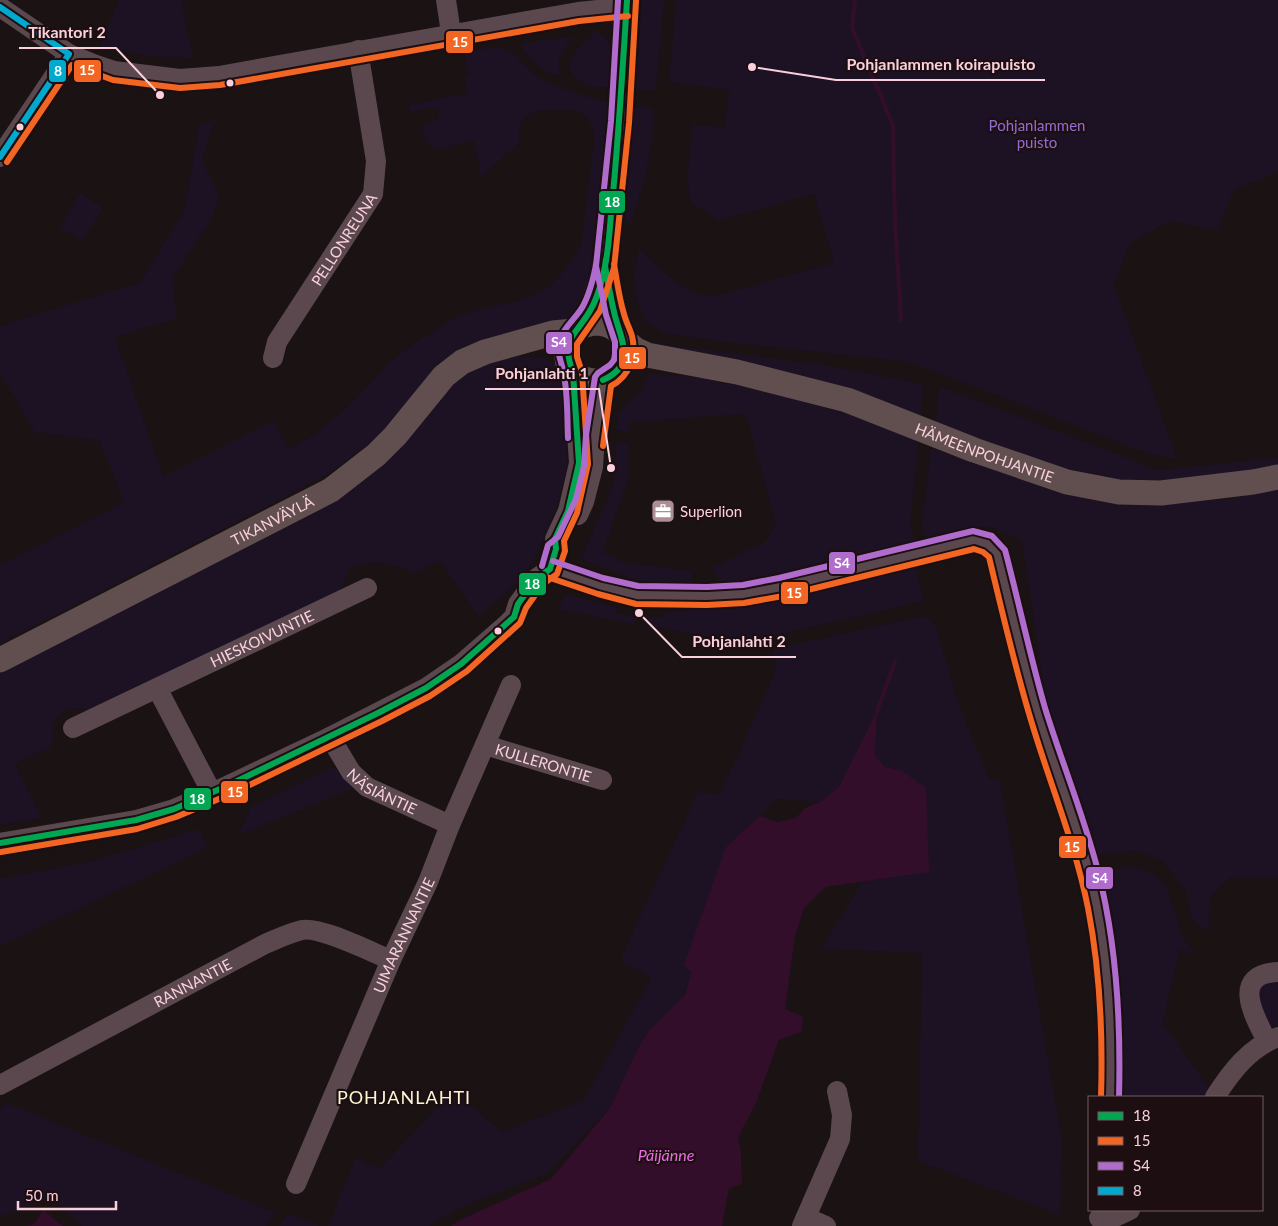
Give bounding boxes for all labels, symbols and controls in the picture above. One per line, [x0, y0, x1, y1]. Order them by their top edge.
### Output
callout: Tikantori 2 [19, 17, 116, 48]
text: Tikantori 2 [28, 22, 106, 41]
line badge: 15 [445, 30, 474, 54]
text: 15 [452, 33, 468, 50]
callout: Pohjanlammen koirapuisto [836, 49, 1045, 80]
text: Pohjanlammen koirapuisto [847, 54, 1035, 73]
line badge: 8 [48, 59, 67, 83]
line badge: 15 [73, 59, 102, 83]
text: 15 [79, 61, 95, 78]
text: 8 [54, 62, 62, 79]
unlabelled marker [225, 78, 235, 88]
park label: Pohjanlammen puisto [989, 116, 1085, 151]
unlabelled marker [15, 122, 25, 132]
street label: PELLONREUNA [307, 189, 381, 289]
line badge: 18 [598, 190, 626, 214]
text: 18 [604, 193, 620, 210]
line badge: S4 [545, 331, 573, 355]
text: S4 [551, 333, 567, 350]
line badge: 15 [618, 346, 647, 370]
text: 15 [624, 349, 640, 366]
callout: Pohjanlahti 1 [485, 358, 599, 389]
text: Pohjanlahti 1 [495, 363, 589, 382]
street label: HÄMEENPOHJANTIE [913, 419, 1056, 486]
street label: TIKANVÄYLÄ [228, 491, 317, 549]
office icon: Superlion [650, 498, 676, 524]
place label: Superlion [680, 502, 742, 520]
line badge: S4 [828, 551, 856, 575]
text: S4 [834, 554, 850, 571]
line badge: 18 [518, 572, 547, 596]
text: 18 [524, 575, 540, 592]
line badge: 15 [780, 581, 809, 605]
text: 15 [786, 584, 802, 601]
street label: HIESKOIVUNTIE [207, 606, 316, 670]
unlabelled marker [493, 626, 503, 636]
callout: Pohjanlahti 2 [682, 626, 796, 657]
text: Pohjanlahti 2 [692, 631, 786, 650]
street label: KULLERONTIE [493, 740, 594, 785]
street label: NÄSIÄNTIE [344, 764, 420, 818]
line badge: 15 [220, 780, 249, 804]
text: 15 [227, 783, 243, 800]
line badge: 18 [183, 787, 212, 811]
text: 18 [189, 790, 205, 807]
line badge: 15 [1058, 835, 1087, 859]
text: 15 [1064, 838, 1080, 855]
line badge: S4 [1085, 866, 1114, 890]
text: S4 [1092, 869, 1108, 886]
street label: UIMARANNANTIE [369, 875, 438, 996]
street label: RANNANTIE [150, 955, 235, 1011]
district label: POHJANLAHTI [337, 1086, 471, 1108]
legend [1088, 1096, 1263, 1211]
text: 18 [1133, 1106, 1150, 1124]
text: 15 [1133, 1131, 1150, 1149]
water label: Päijänne [638, 1145, 695, 1164]
text: S4 [1133, 1156, 1150, 1174]
scale bar [18, 1178, 115, 1210]
text: 8 [1133, 1181, 1142, 1199]
text: 50 m [25, 1186, 59, 1204]

